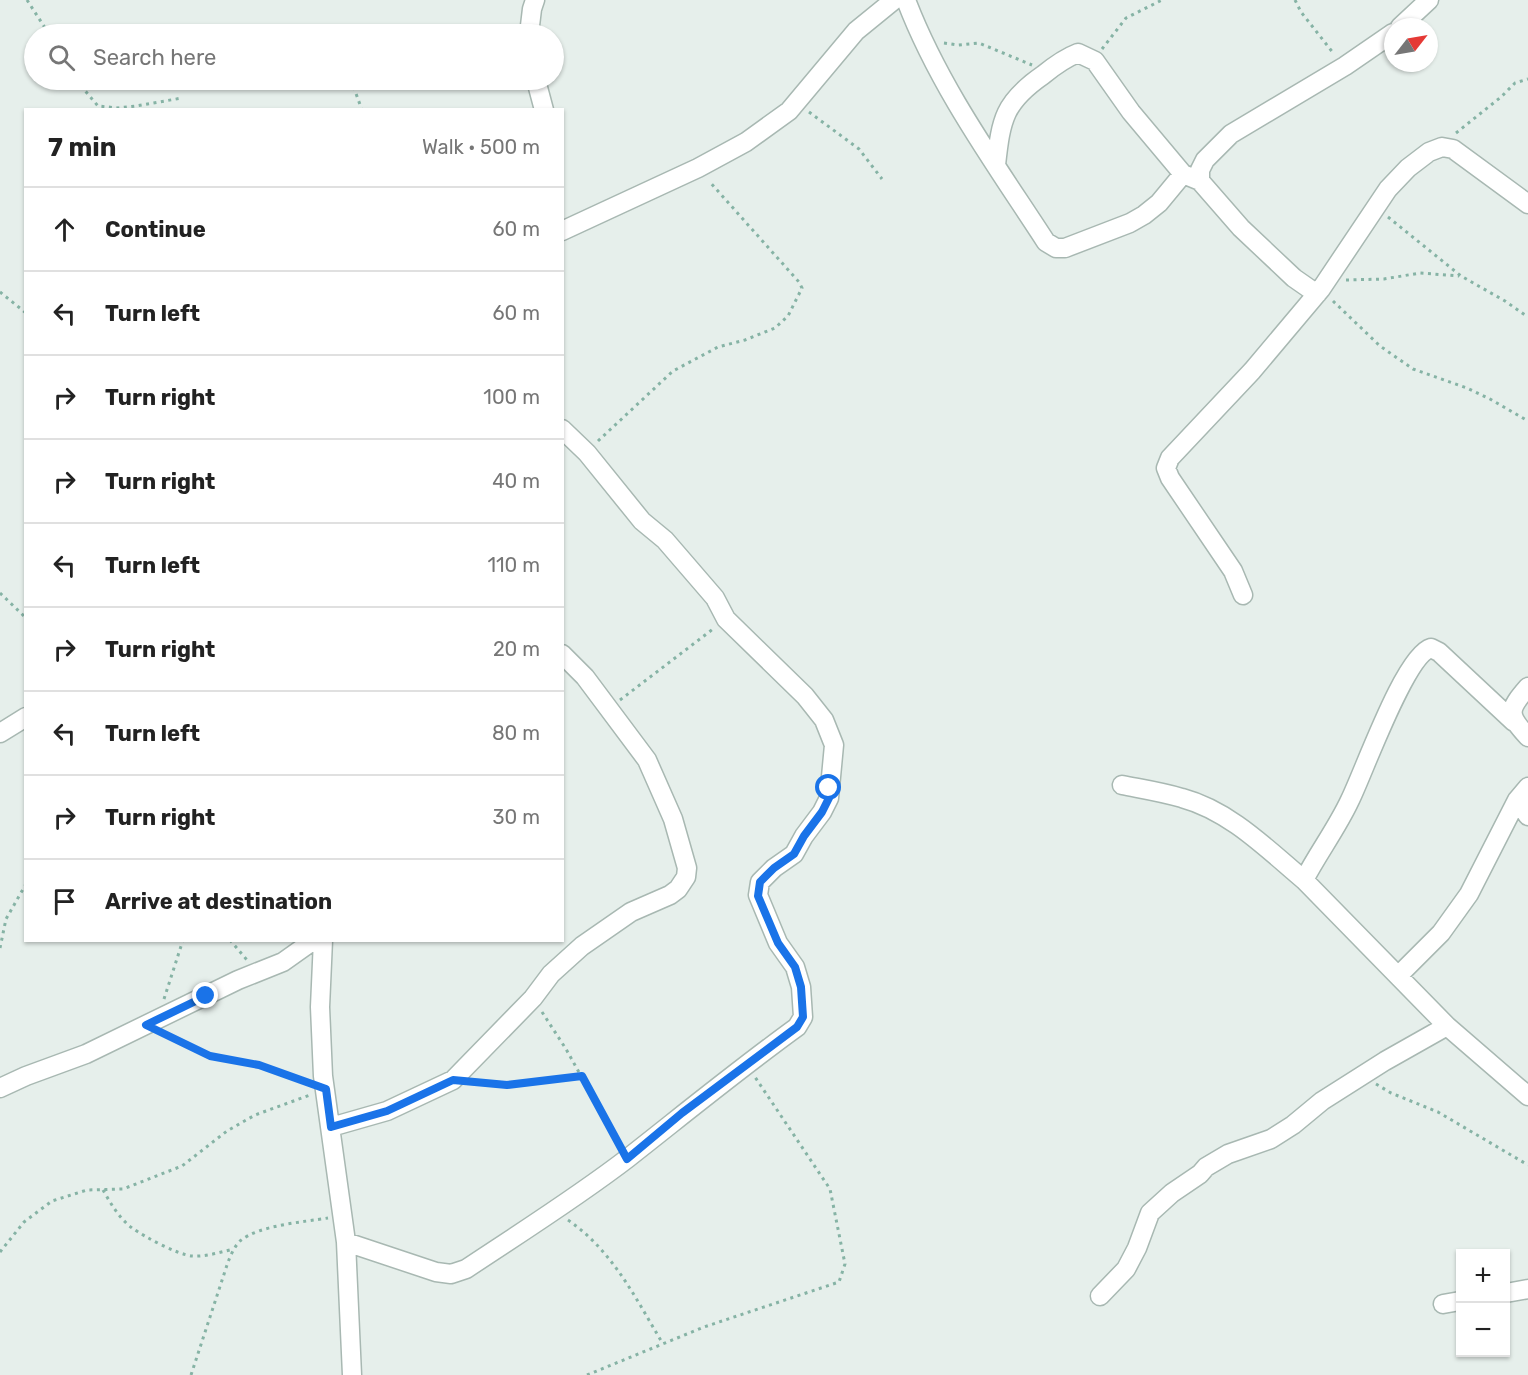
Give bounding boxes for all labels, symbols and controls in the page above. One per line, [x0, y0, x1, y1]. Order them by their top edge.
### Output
north arrow [1384, 18, 1438, 72]
search box [24, 24, 564, 90]
icon: search [45, 41, 78, 74]
text: Search here [93, 44, 216, 71]
text: 7 min [48, 132, 116, 163]
text: Walk · 500 m [422, 135, 540, 159]
icon: ahead [48, 213, 81, 246]
text: Continue [105, 216, 206, 243]
text: 60 m [493, 217, 540, 241]
icon: left [48, 297, 81, 330]
text: Turn left [105, 300, 200, 327]
text: 60 m [493, 301, 540, 325]
icon: right [48, 381, 81, 414]
text: Turn right [105, 384, 215, 411]
text: 100 m [483, 385, 540, 409]
icon: right [48, 465, 81, 498]
text: Turn right [105, 468, 215, 495]
text: 40 m [492, 469, 540, 493]
icon: left [48, 549, 81, 582]
text: Turn left [105, 552, 200, 579]
text: 110 m [488, 553, 540, 577]
icon: right [48, 633, 81, 666]
text: Turn right [105, 636, 215, 663]
text: 20 m [493, 637, 540, 661]
icon: left [48, 717, 81, 750]
text: Turn left [105, 720, 200, 747]
text: 80 m [492, 721, 540, 745]
route start [815, 774, 841, 800]
icon: right [48, 801, 81, 834]
text: Turn right [105, 804, 215, 831]
text: 30 m [493, 805, 540, 829]
icon: arrive [48, 885, 81, 918]
text: Arrive at destination [105, 888, 332, 915]
route end [192, 982, 218, 1008]
map controls [1456, 1249, 1510, 1357]
button: + [1456, 1249, 1510, 1303]
button: − [1456, 1303, 1510, 1357]

